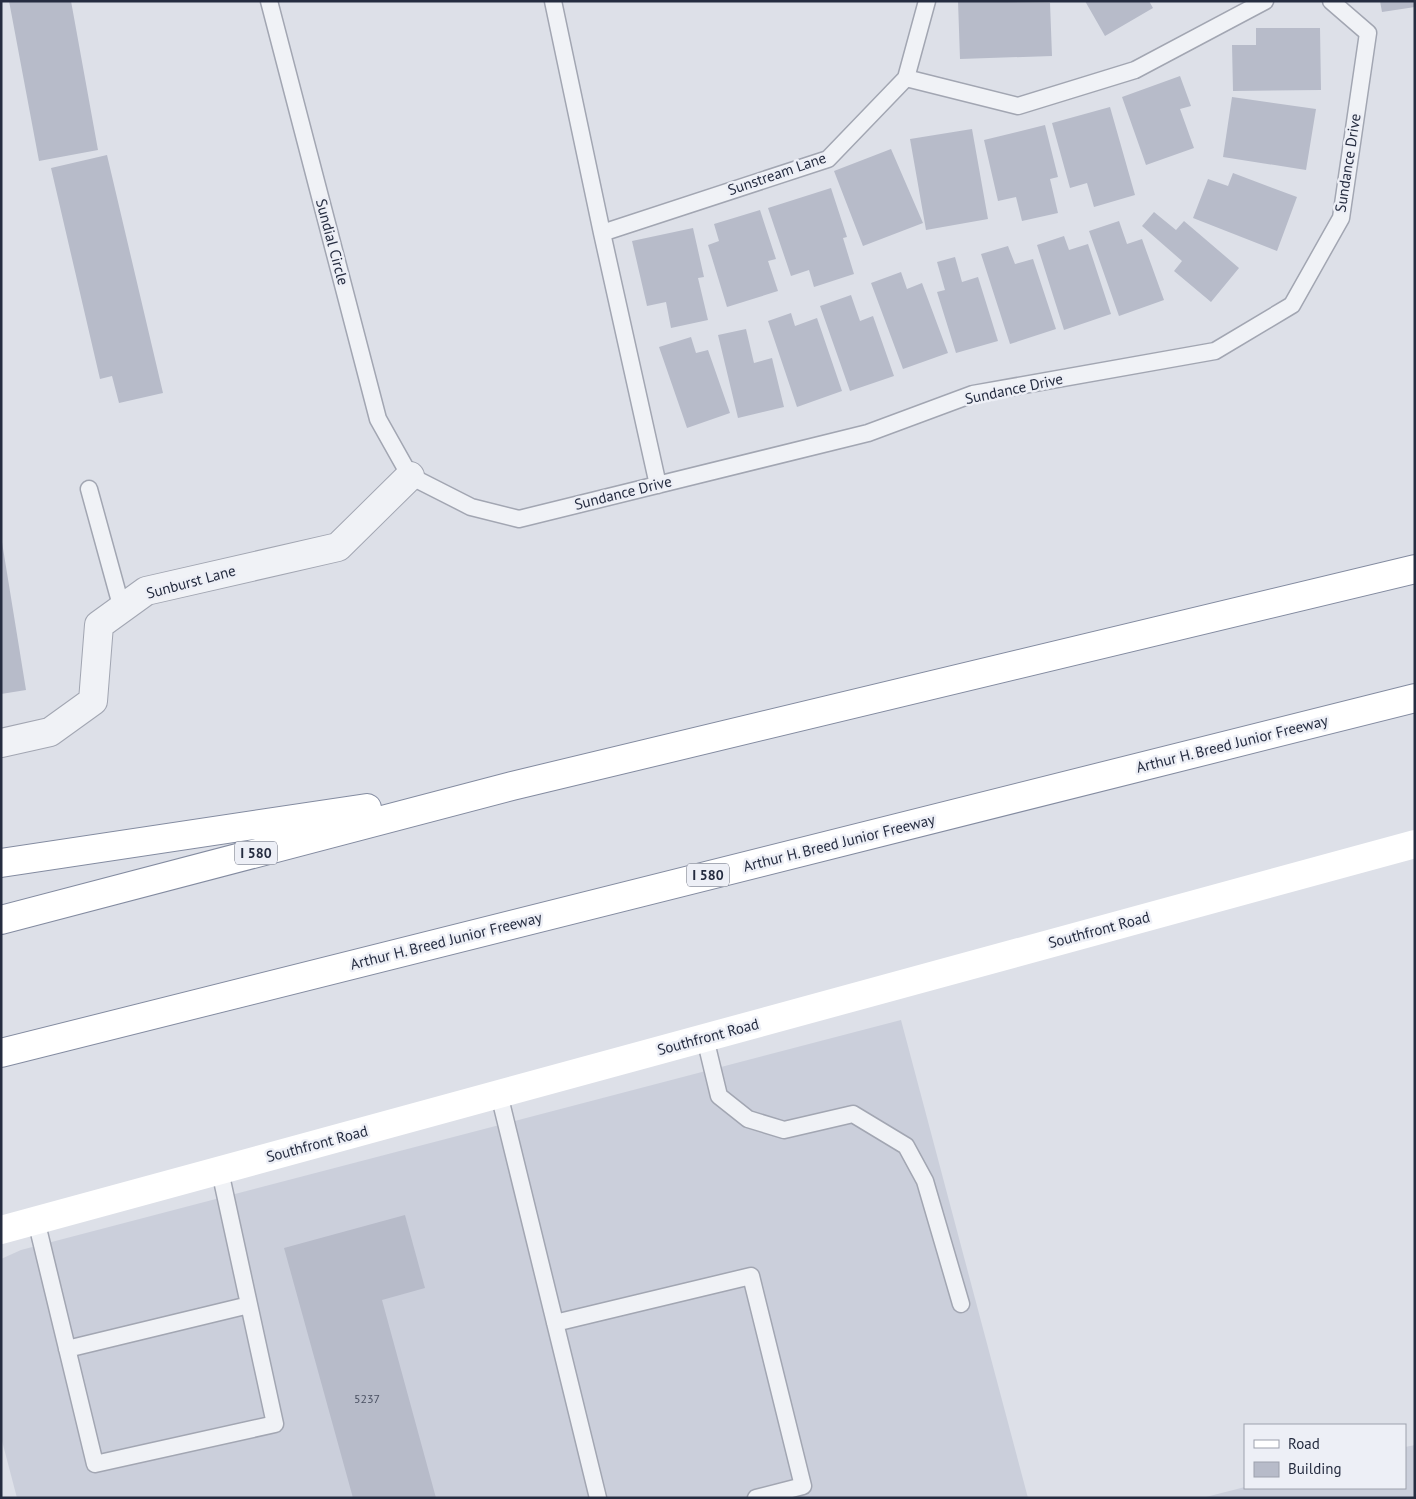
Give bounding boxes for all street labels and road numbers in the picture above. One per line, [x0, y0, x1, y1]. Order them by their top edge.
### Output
street label: Sundance Drive [1330, 112, 1365, 214]
street label: Sunstream Lane [725, 148, 828, 199]
street label: Sundial Circle [312, 197, 353, 287]
street label: Sundance Drive [963, 369, 1065, 408]
street label: Sundance Drive [572, 471, 674, 514]
street label: Sunburst Lane [144, 560, 238, 603]
street label: Arthur H. Breed Junior Freeway [1134, 710, 1330, 777]
street label: Arthur H. Breed Junior Freeway [741, 809, 937, 876]
road number: I 580 [235, 841, 277, 864]
road number: I 580 [687, 864, 729, 886]
street label: Arthur H. Breed Junior Freeway [348, 907, 544, 974]
street label: Southfront Road [1046, 907, 1152, 952]
street label: Southfront Road [655, 1014, 761, 1059]
street label: Southfront Road [264, 1121, 370, 1166]

